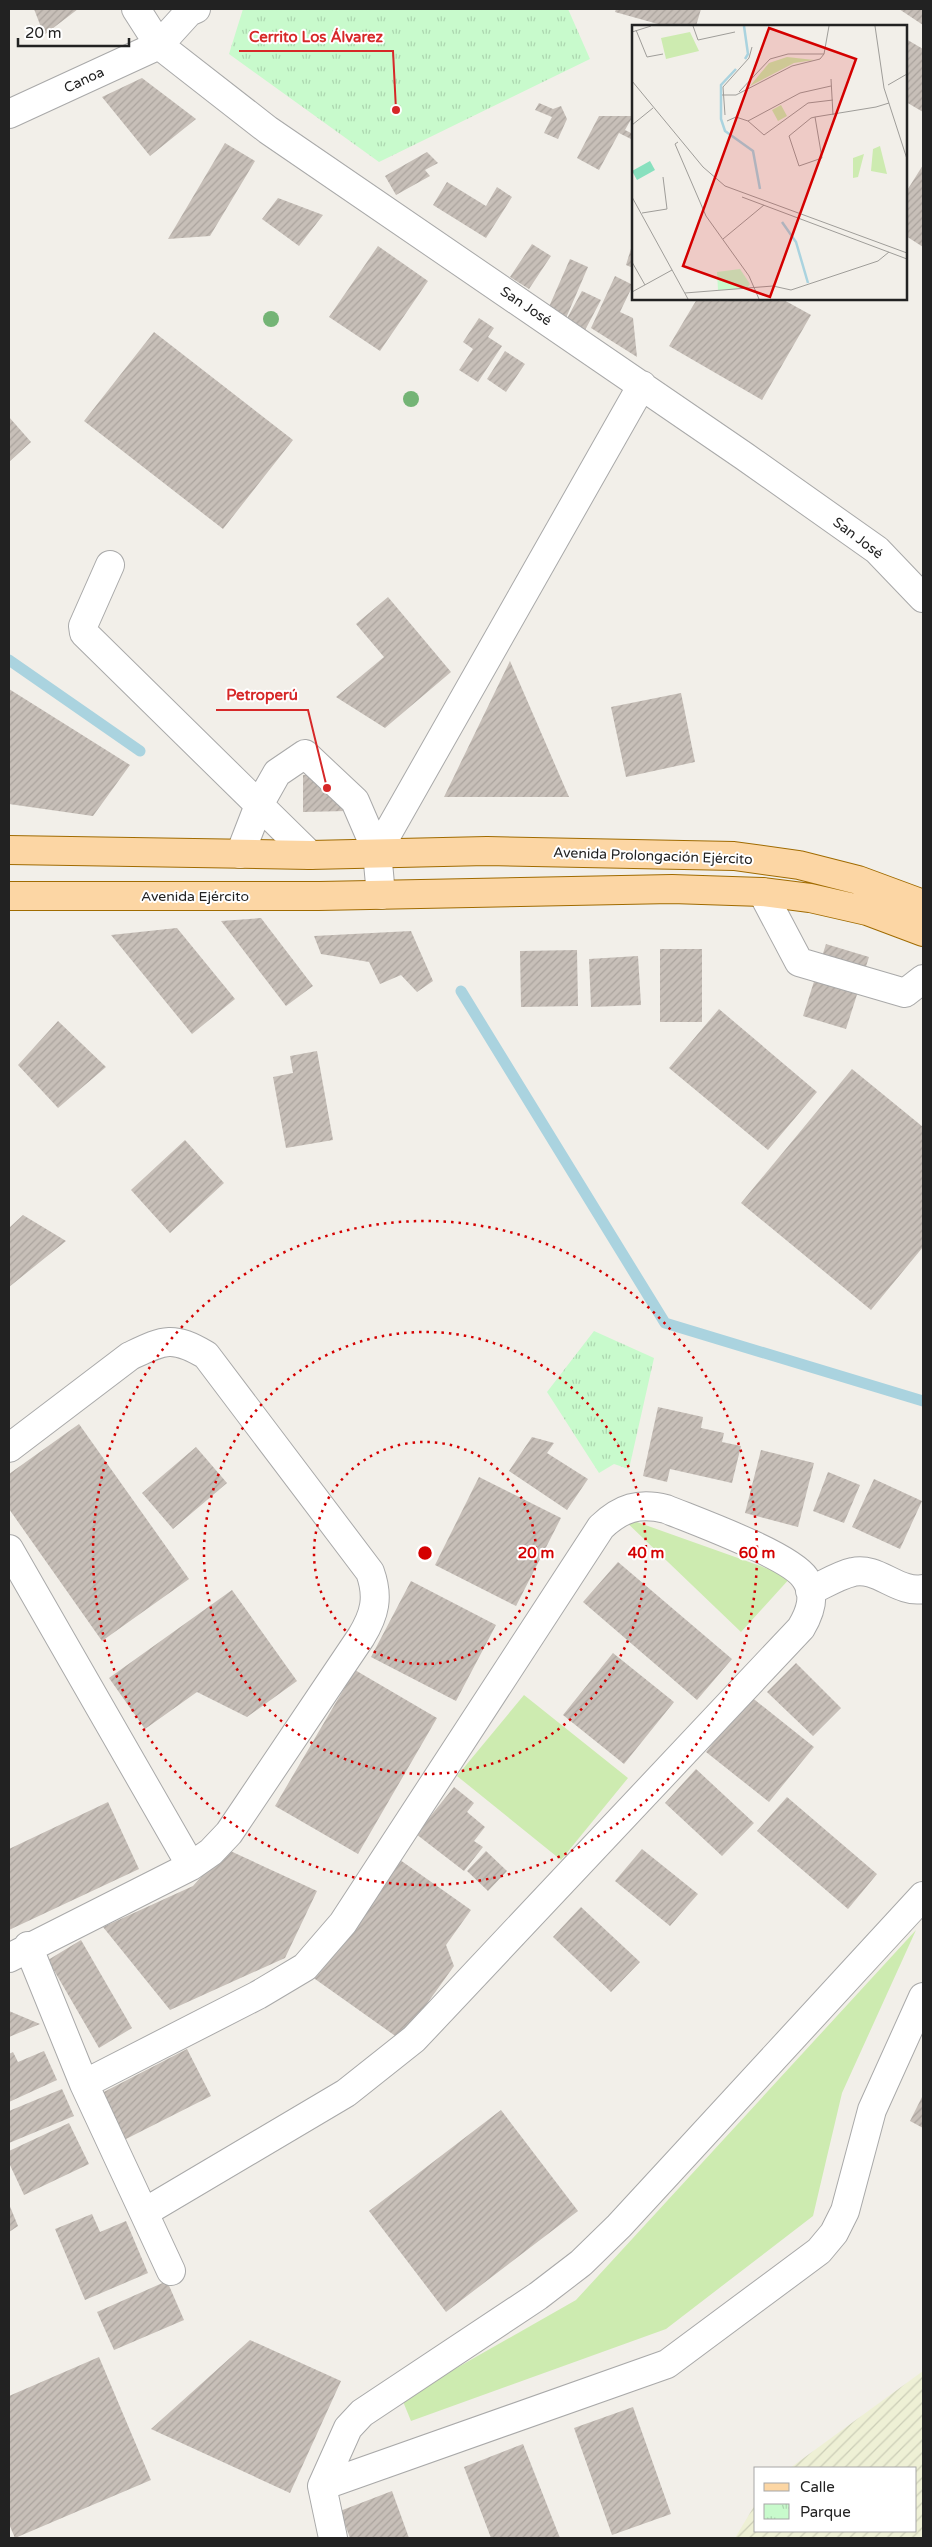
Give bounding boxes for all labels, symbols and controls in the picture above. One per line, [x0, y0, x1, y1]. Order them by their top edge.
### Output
scale bar [18, 15, 129, 47]
callout: Cerrito Los Álvarez [239, 21, 393, 51]
text: 20 m [25, 24, 62, 42]
inset map [632, 25, 907, 300]
text: Cerrito Los Álvarez [249, 27, 384, 46]
street label: Canoa [61, 63, 107, 97]
street label: San José [497, 283, 555, 329]
street label: San José [830, 514, 886, 562]
callout: Petroperú [216, 680, 308, 710]
text: Petroperú [226, 686, 298, 705]
street label: Avenida Prolongación Ejército [553, 844, 753, 868]
street label: Avenida Ejército [141, 888, 249, 905]
centre of rings [416, 1544, 434, 1562]
text: 20 m [518, 1544, 554, 1562]
text: 40 m [628, 1544, 664, 1562]
text: 60 m [739, 1544, 775, 1562]
legend [754, 2467, 917, 2532]
text: Calle [800, 2478, 835, 2496]
text: Parque [800, 2503, 851, 2521]

